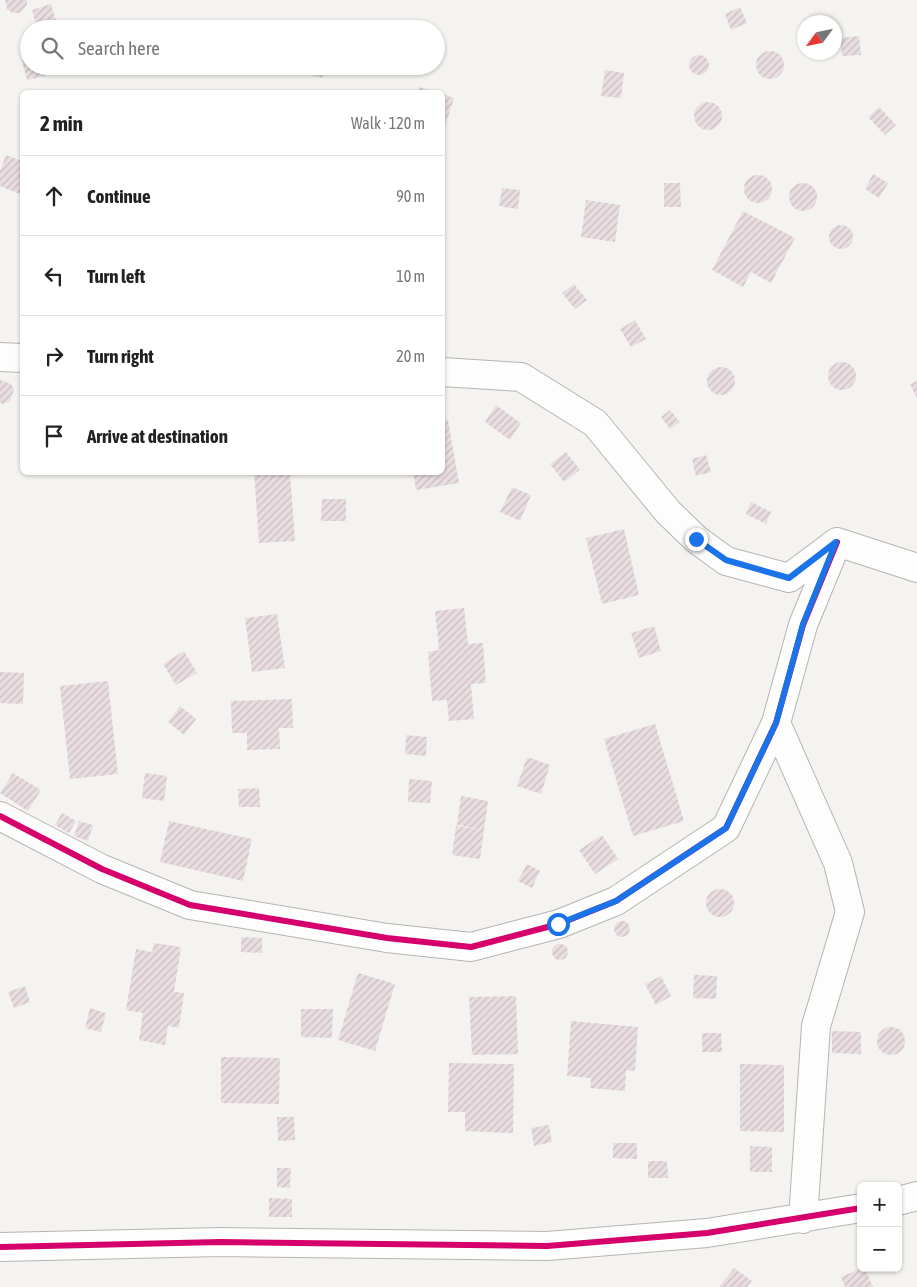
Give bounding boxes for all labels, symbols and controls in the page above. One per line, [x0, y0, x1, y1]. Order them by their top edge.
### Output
north arrow [797, 15, 842, 60]
search box [20, 20, 445, 75]
icon: search [38, 34, 66, 62]
text: Search here [78, 37, 160, 59]
text: 2 min [40, 111, 83, 135]
text: Walk · 120 m [351, 114, 425, 132]
icon: ahead [40, 182, 68, 210]
text: Continue [87, 185, 151, 207]
text: 90 m [396, 187, 425, 205]
icon: left [40, 262, 68, 290]
text: Turn left [87, 265, 145, 287]
text: 10 m [396, 267, 425, 285]
icon: right [40, 342, 68, 370]
text: Turn right [87, 345, 154, 367]
text: 20 m [396, 347, 425, 365]
icon: arrive [40, 422, 68, 450]
text: Arrive at destination [87, 425, 228, 447]
route end [685, 528, 708, 551]
route start [547, 913, 570, 936]
map controls [857, 1182, 902, 1272]
button: + [857, 1182, 902, 1227]
button: − [857, 1227, 902, 1272]

